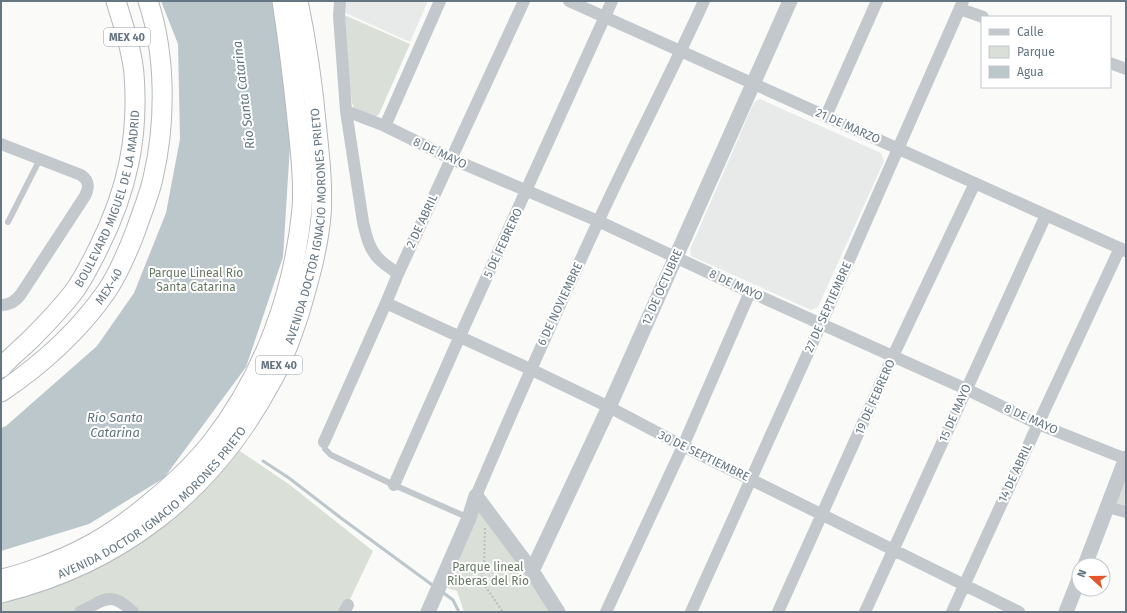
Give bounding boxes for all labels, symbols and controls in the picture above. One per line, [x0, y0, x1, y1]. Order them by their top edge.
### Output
legend [981, 16, 1111, 88]
text: Calle [1017, 25, 1044, 39]
road number: MEX 40 [104, 28, 150, 46]
water label: Río Santa Catarina [229, 40, 258, 150]
text: Parque [1017, 45, 1055, 59]
text: Agua [1017, 65, 1044, 79]
street label: 21 DE MARZO [814, 106, 882, 146]
street label: AVENIDA DOCTOR IGNACIO MORONES PRIETO [282, 107, 329, 346]
street label: BOULEVARD MIGUEL DE LA MADRID [72, 110, 142, 290]
street label: 8 DE MAYO [411, 135, 469, 171]
street label: 2 DE ABRIL [404, 192, 440, 250]
street label: 5 DE FEBRERO [481, 206, 525, 280]
street label: 12 DE OCTUBRE [639, 247, 685, 327]
street label: 27 DE SEPTIEMBRE [802, 259, 854, 355]
street label: 6 DE NOVIEMBRE [535, 260, 585, 348]
street label: MEX-40 [92, 266, 125, 307]
park label: Parque Lineal Río Santa Catarina [149, 266, 243, 294]
street label: 8 DE MAYO [707, 267, 765, 303]
road number: MEX 40 [256, 356, 302, 374]
street label: 19 DE FEBRERO [852, 357, 898, 437]
street label: 15 DE MAYO [936, 382, 974, 444]
street label: 8 DE MAYO [1002, 401, 1060, 437]
water label: Río Santa Catarina [87, 410, 143, 440]
street label: AVENIDA DOCTOR IGNACIO MORONES PRIETO [56, 424, 249, 581]
street label: 30 DE SEPTIEMBRE [656, 428, 752, 484]
street label: 14 DE ABRIL [995, 441, 1035, 505]
north arrow [1071, 557, 1111, 597]
park label: Parque lineal Riberas del Río [447, 560, 529, 588]
text: N [1075, 568, 1090, 579]

